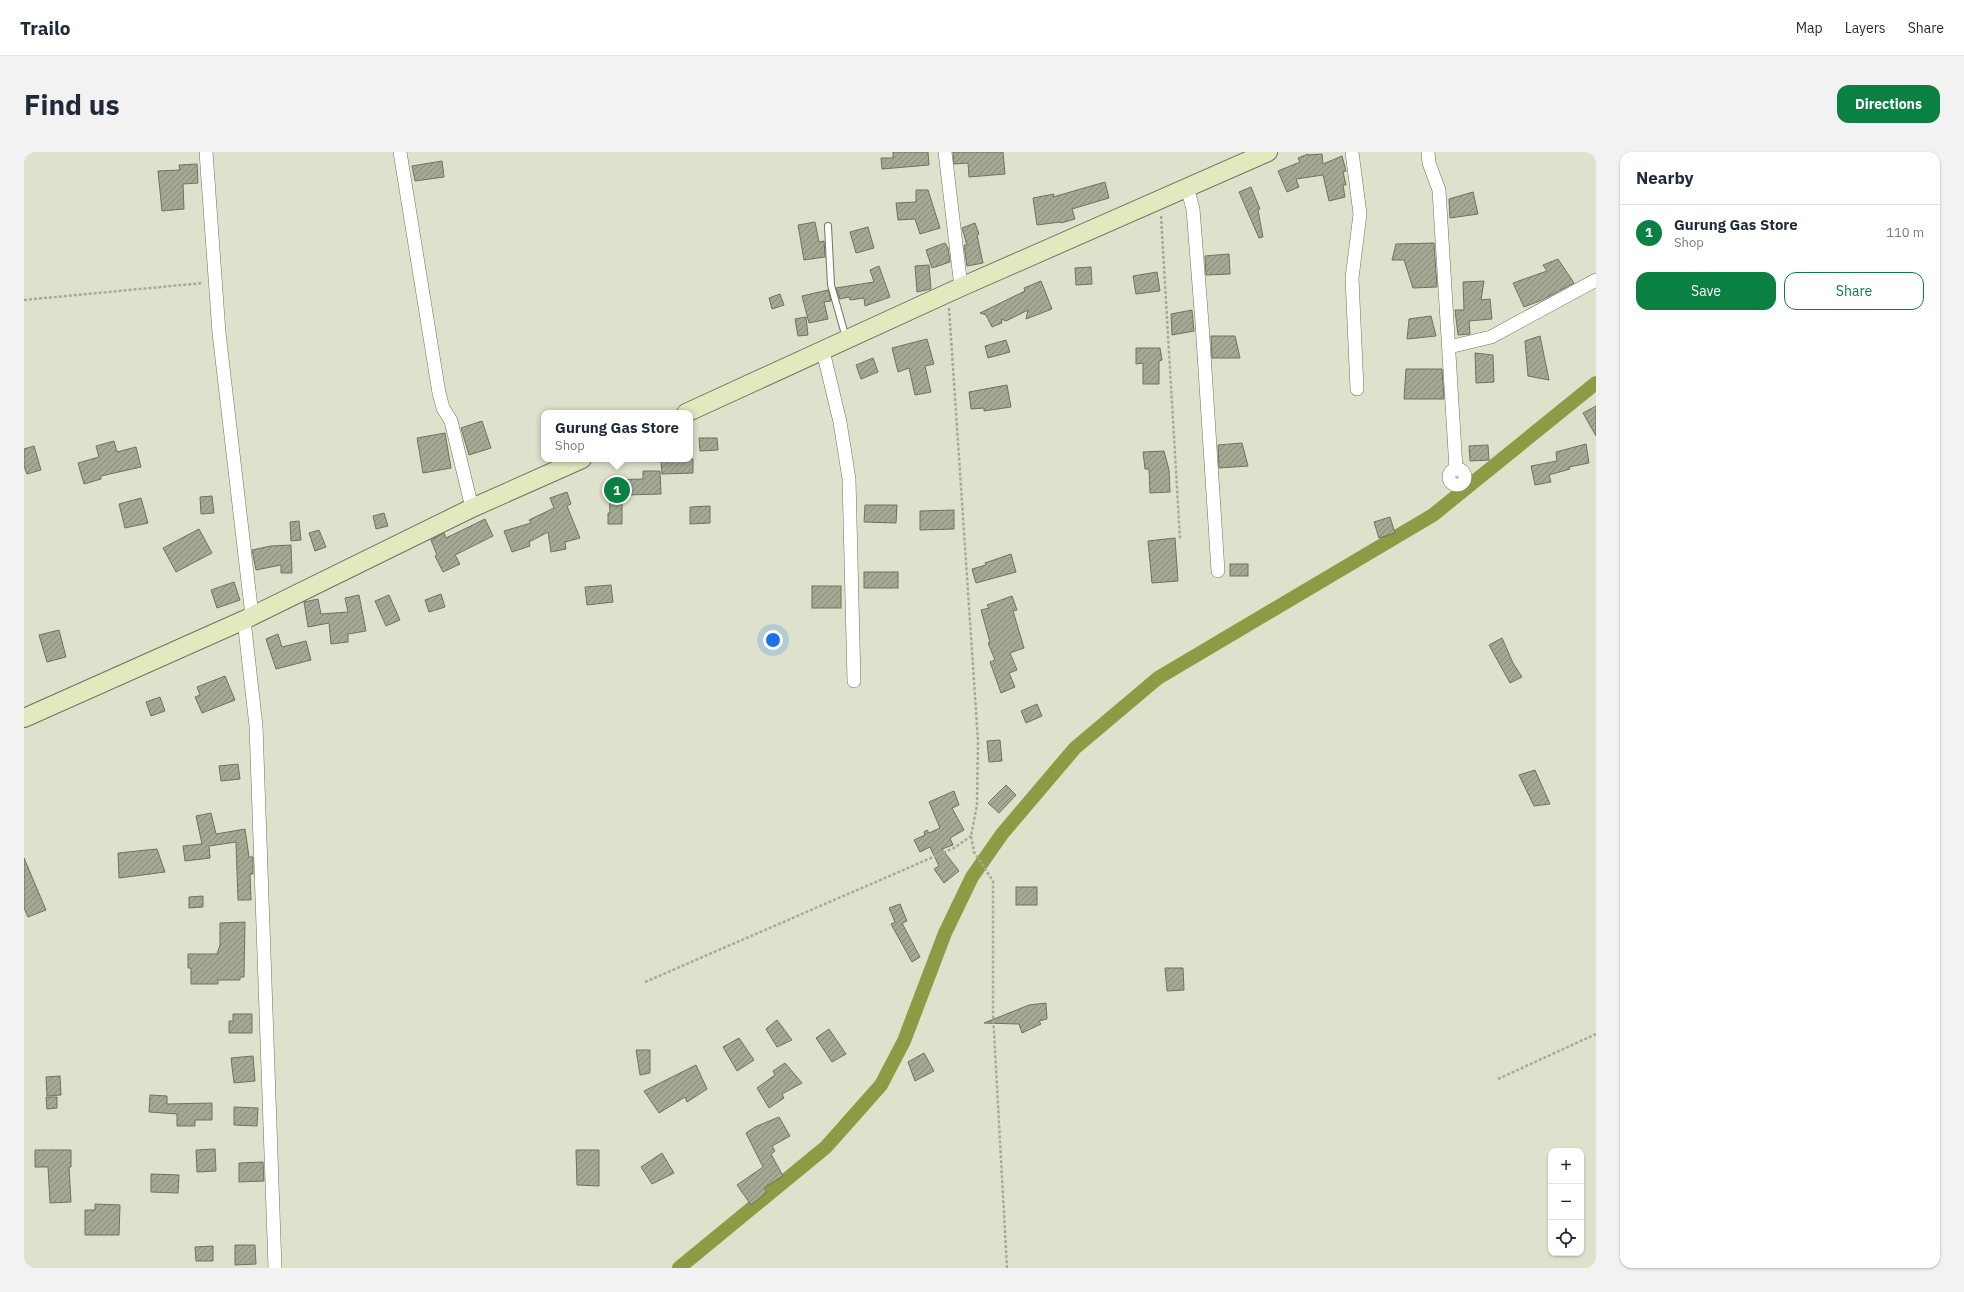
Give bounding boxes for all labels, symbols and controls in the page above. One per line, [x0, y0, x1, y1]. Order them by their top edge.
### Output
text: Trailo [20, 16, 70, 40]
text: Map [1796, 19, 1823, 37]
text: Layers [1845, 19, 1886, 37]
text: Share [1908, 19, 1944, 37]
button: Directions [1837, 85, 1940, 123]
text: Find us [24, 86, 120, 123]
text: Nearby [1636, 167, 1694, 189]
text: Gurung Gas Store [1674, 215, 1798, 234]
text: 1 [1645, 224, 1653, 241]
text: 110 m [1886, 224, 1924, 241]
text: Shop [1674, 234, 1704, 251]
button: Save [1636, 272, 1776, 310]
button: Share [1784, 272, 1924, 310]
popup [541, 410, 693, 462]
text: Gurung Gas Store [555, 418, 679, 437]
text: Shop [555, 437, 585, 454]
pin: 1 [604, 475, 630, 505]
your location [763, 630, 783, 650]
map controls [1548, 1148, 1584, 1256]
button: + [1548, 1148, 1584, 1184]
button: − [1548, 1184, 1584, 1220]
button: locate [1548, 1220, 1584, 1256]

